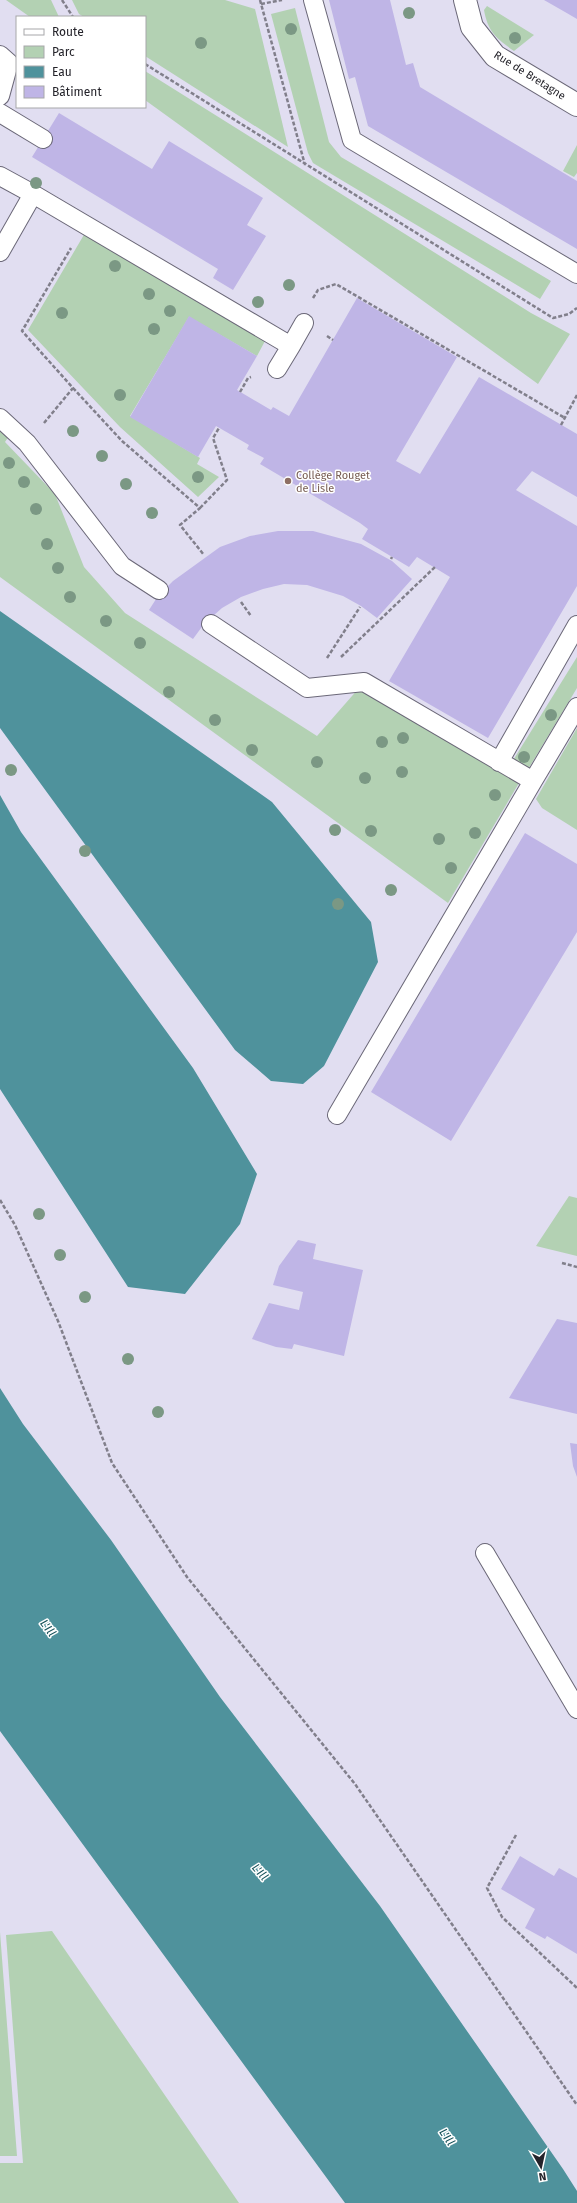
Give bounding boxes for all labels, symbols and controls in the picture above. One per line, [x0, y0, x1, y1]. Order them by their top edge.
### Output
legend [16, 16, 146, 108]
text: Route [52, 25, 84, 39]
text: Parc [52, 45, 75, 59]
street label: Rue de Bretagne [492, 48, 568, 103]
text: Eau [52, 65, 72, 79]
text: Bâtiment [52, 85, 102, 99]
place label: Collège Rouget de Lisle [296, 469, 370, 495]
marker: Collège Rouget de Lisle [283, 476, 293, 486]
water label: L'Ill [37, 1617, 59, 1639]
water label: L'Ill [249, 1861, 271, 1883]
water label: L'Ill [436, 2126, 458, 2148]
north arrow [521, 2147, 561, 2187]
text: N [538, 2169, 547, 2183]

